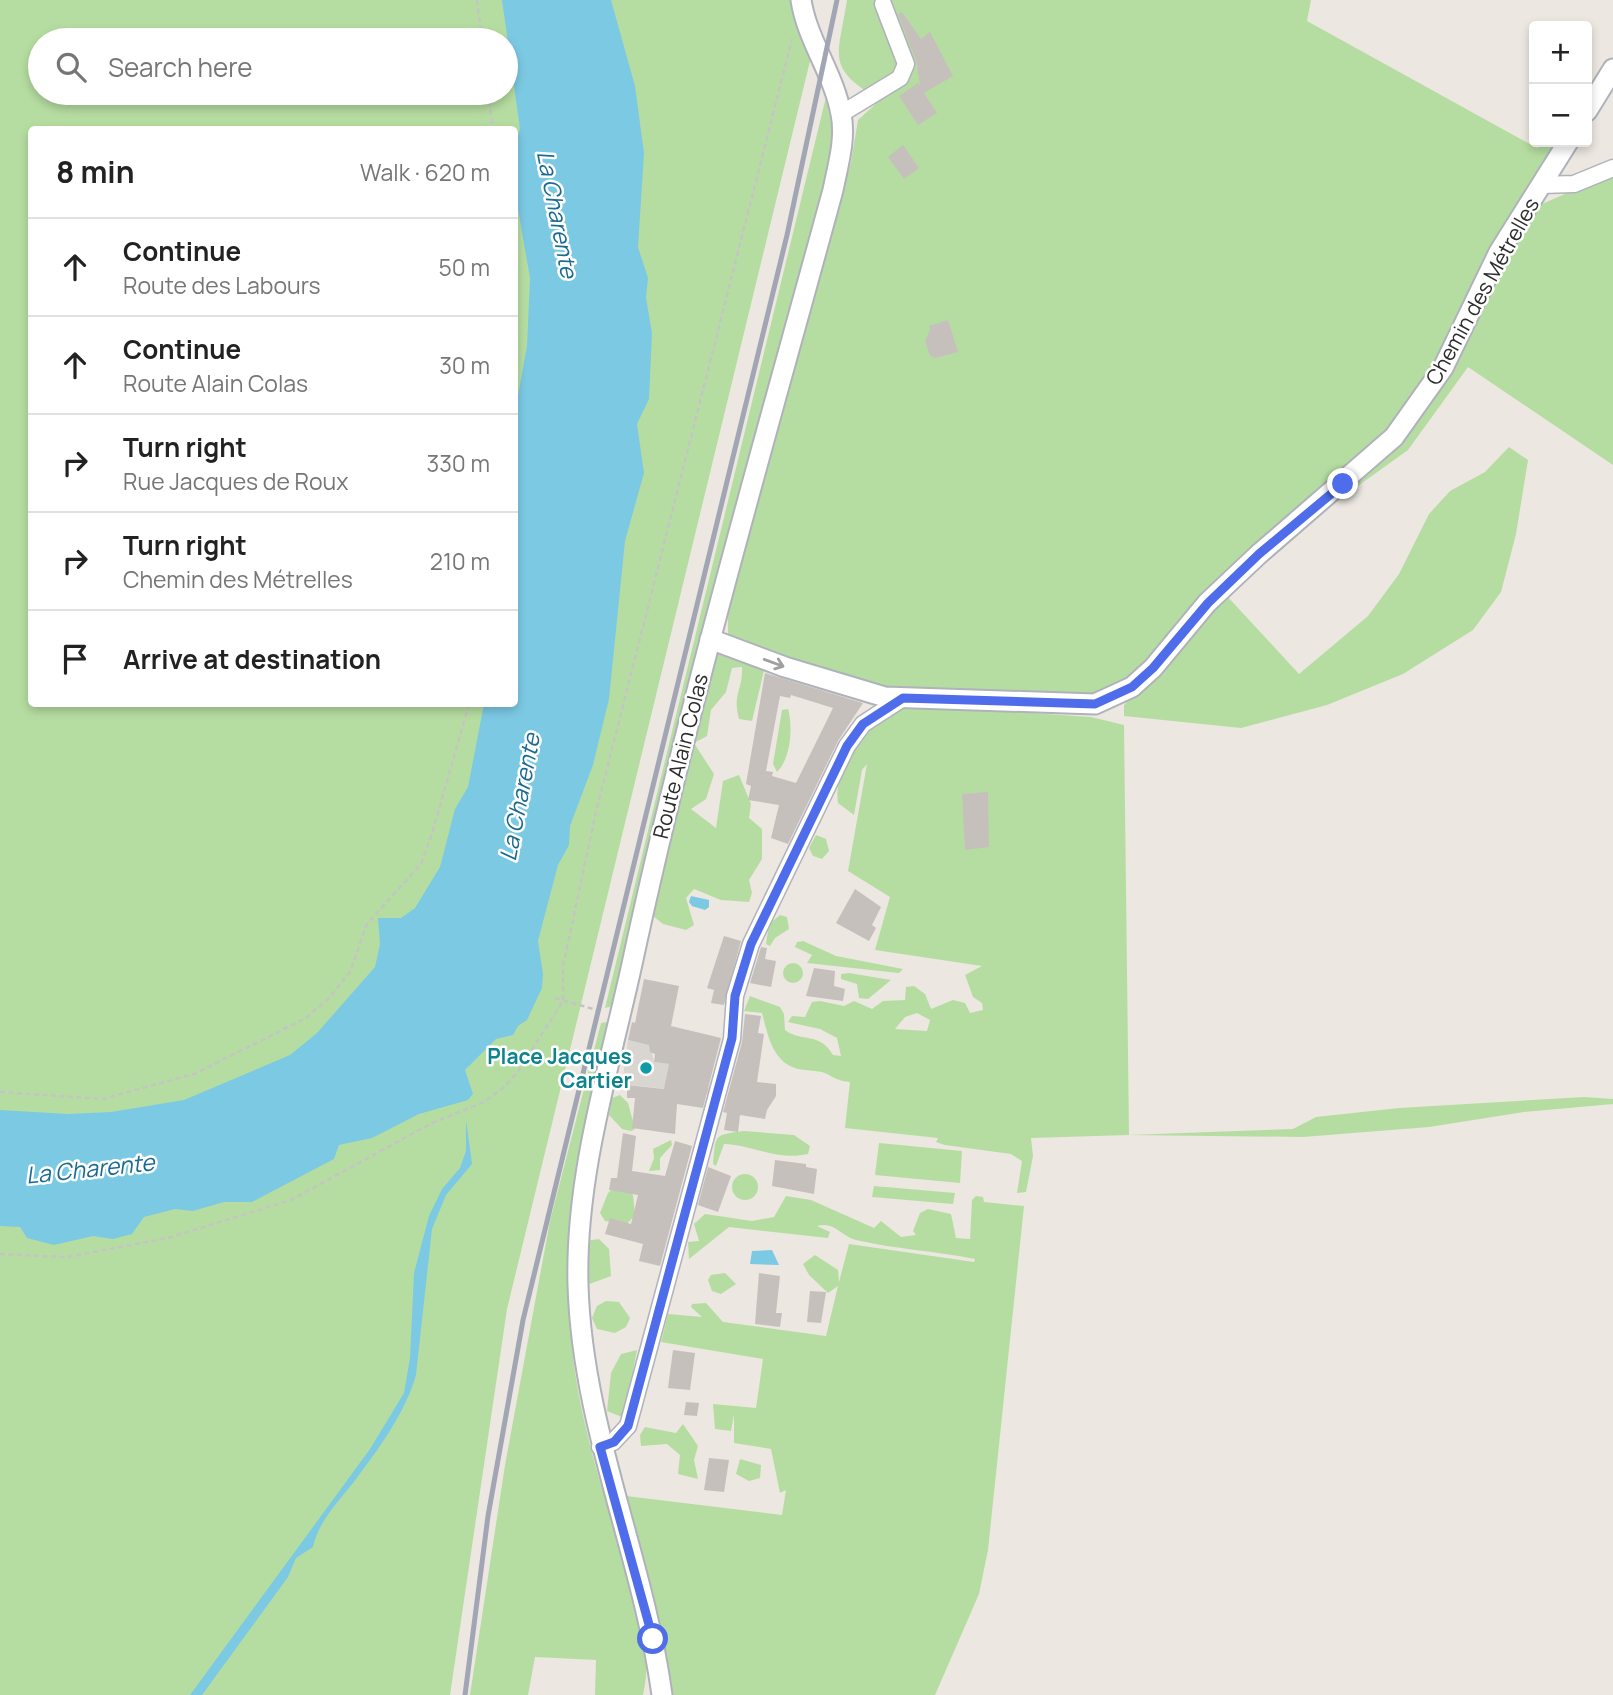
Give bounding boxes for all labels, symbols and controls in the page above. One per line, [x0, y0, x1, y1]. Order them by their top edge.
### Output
map controls [1529, 21, 1592, 147]
button: + [1529, 21, 1592, 84]
search box [28, 28, 518, 105]
icon: search [52, 48, 90, 86]
text: Search here [108, 49, 253, 85]
button: − [1529, 84, 1592, 147]
water label: La Charente [530, 148, 586, 282]
text: 8 min [56, 151, 135, 192]
text: Walk · 620 m [360, 156, 490, 188]
street label: Chemin des Métrelles [1419, 192, 1545, 390]
text: Continue [123, 233, 241, 269]
icon: ahead [56, 248, 94, 286]
text: 50 m [439, 251, 490, 283]
text: Route des Labours [123, 269, 321, 301]
text: Continue [123, 331, 241, 367]
icon: ahead [56, 346, 94, 384]
text: 30 m [439, 349, 490, 381]
text: Route Alain Colas [123, 367, 308, 399]
text: Turn right [123, 429, 247, 465]
icon: right [56, 444, 94, 482]
text: 330 m [426, 447, 490, 479]
text: Rue Jacques de Roux [123, 465, 348, 497]
route end [1327, 468, 1358, 499]
text: Turn right [123, 527, 247, 563]
icon: right [56, 542, 94, 580]
text: 210 m [430, 545, 490, 577]
text: Chemin des Métrelles [123, 563, 353, 595]
icon: arrive [56, 640, 94, 678]
text: Arrive at destination [123, 641, 381, 677]
one-way arrow [762, 658, 784, 670]
street label: Route Alain Colas [646, 671, 714, 841]
water label: La Charente [491, 729, 547, 863]
place label: Place Jacques Cartier [487, 1042, 632, 1094]
marker: Place Jacques Cartier [638, 1060, 654, 1076]
water label: La Charente [24, 1145, 157, 1191]
route start [637, 1623, 668, 1654]

